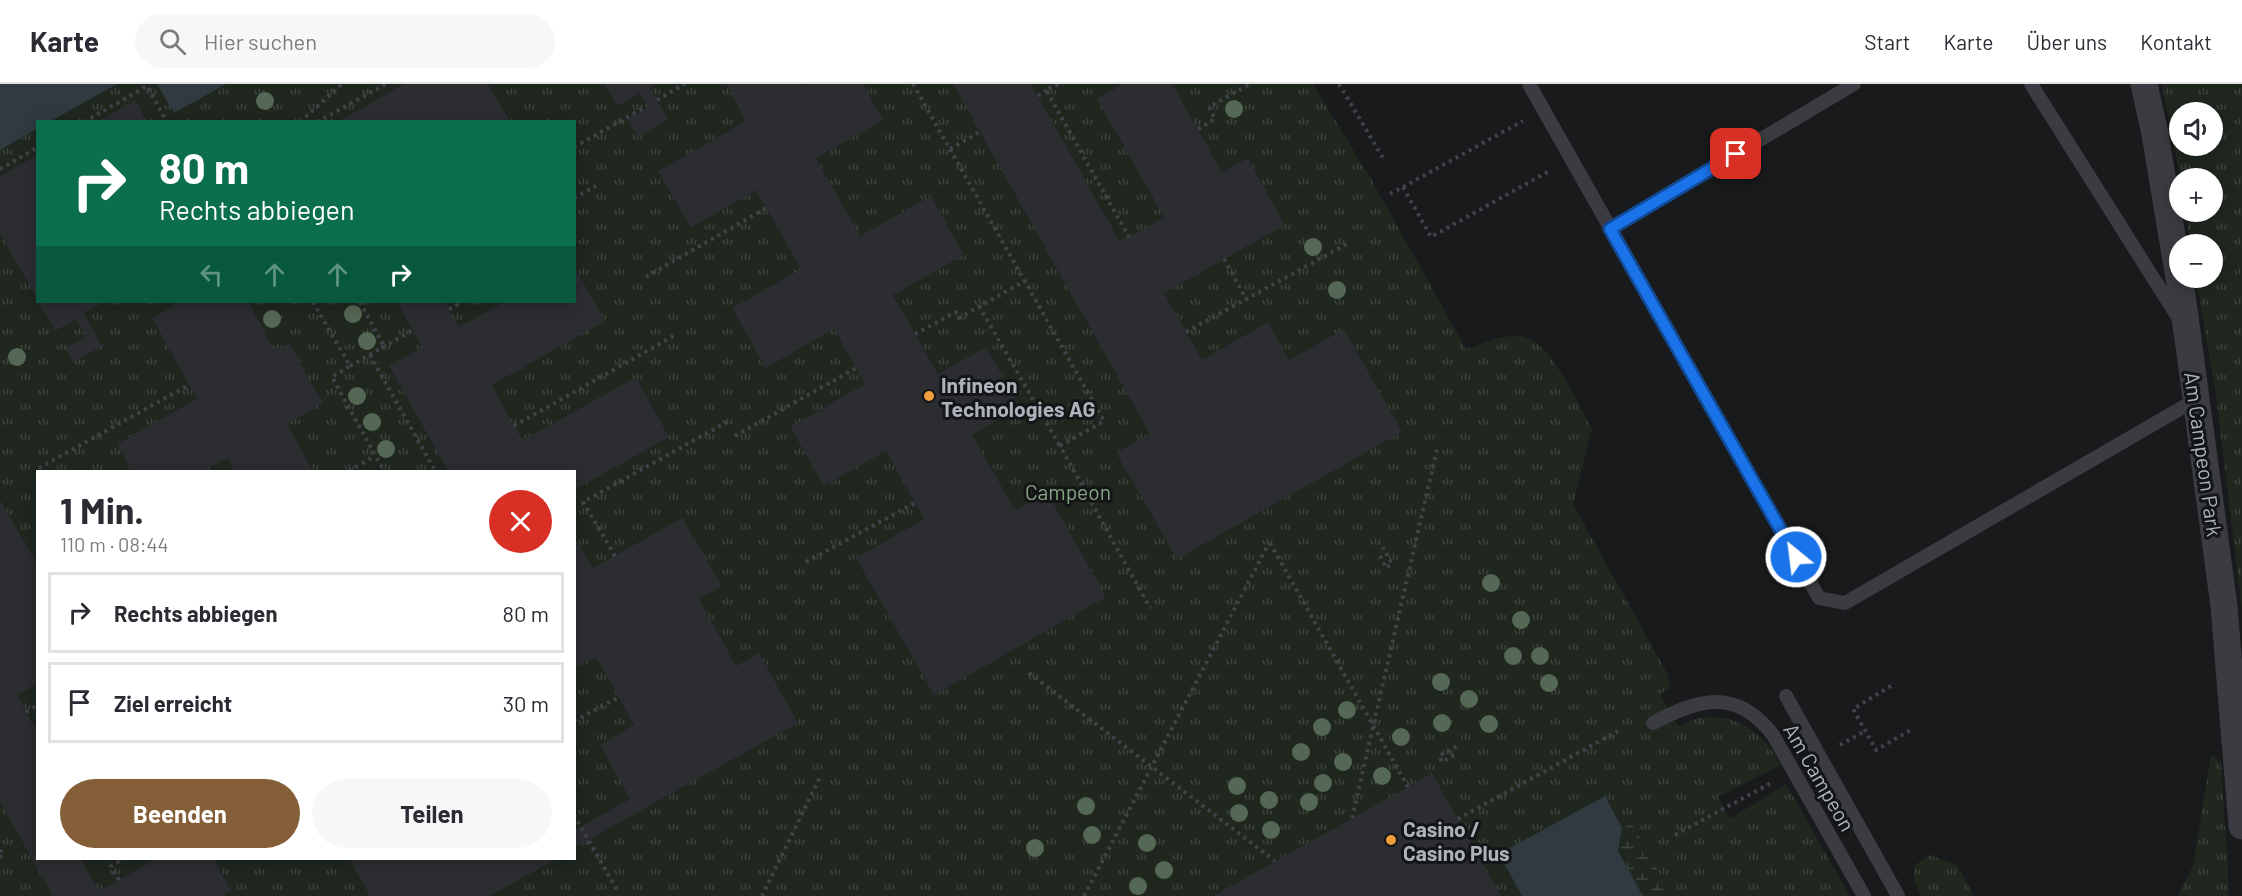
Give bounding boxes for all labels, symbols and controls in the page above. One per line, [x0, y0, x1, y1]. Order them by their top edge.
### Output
search box [135, 14, 555, 68]
text: Karte [30, 24, 99, 58]
icon: search [156, 25, 189, 58]
text: Hier suchen [204, 28, 317, 54]
text: Start [1864, 29, 1911, 54]
text: Karte [1944, 29, 1994, 54]
text: Über uns [2027, 29, 2107, 54]
text: Kontakt [2140, 29, 2212, 54]
map controls [2169, 102, 2223, 288]
button: sound [2169, 102, 2223, 156]
pin [1710, 128, 1761, 179]
icon: arrive [1719, 137, 1752, 170]
text: 80 m [159, 142, 249, 192]
icon: right [60, 144, 138, 222]
button: + [2169, 168, 2223, 222]
text: Rechts abbiegen [159, 193, 355, 225]
button: − [2169, 234, 2223, 288]
icon: left [195, 258, 228, 291]
icon: ahead [258, 258, 291, 291]
icon: ahead [321, 258, 354, 291]
icon: right [384, 258, 417, 291]
street label: Am Campeon Park [2180, 370, 2228, 538]
place label: Infineon Technologies AG [941, 372, 1095, 421]
marker: Infineon Technologies AG [922, 389, 936, 403]
park label: Campeon [1025, 479, 1111, 504]
text: 1 Min. [60, 488, 144, 531]
button: close [489, 490, 552, 553]
position arrow [1764, 525, 1828, 589]
text: 110 m · 08:44 [60, 532, 169, 556]
icon: right [63, 596, 96, 629]
text: Rechts abbiegen [114, 600, 277, 626]
text: 80 m [503, 600, 549, 626]
icon: arrive [63, 686, 96, 719]
text: Ziel erreicht [114, 690, 232, 716]
text: 30 m [503, 690, 549, 716]
street label: Am Campeon [1779, 719, 1861, 835]
button: Beenden [60, 779, 300, 848]
button: Teilen [312, 779, 552, 848]
place label: Casino / Casino Plus [1403, 816, 1510, 865]
marker: Casino / Casino Plus [1384, 833, 1398, 847]

